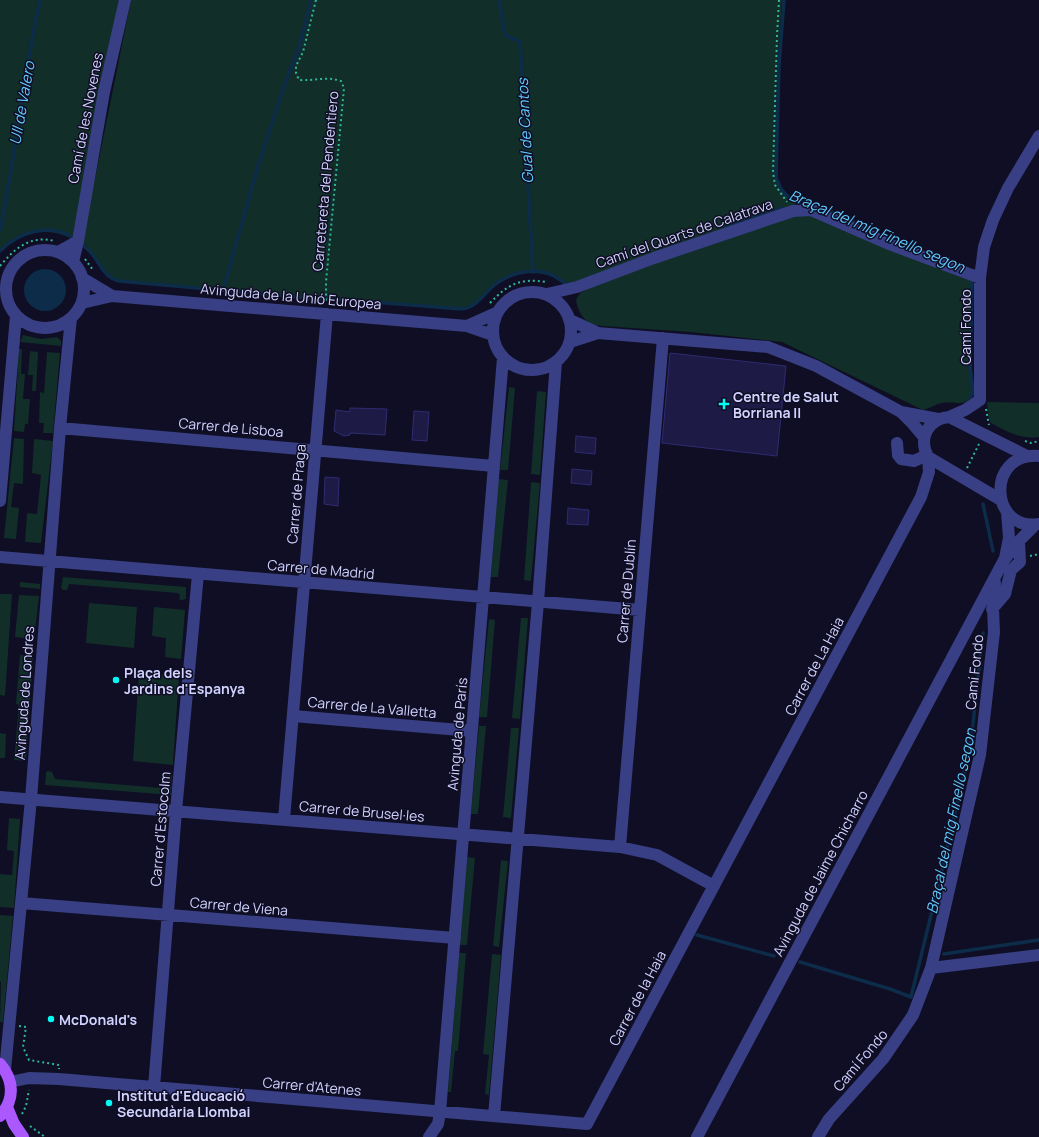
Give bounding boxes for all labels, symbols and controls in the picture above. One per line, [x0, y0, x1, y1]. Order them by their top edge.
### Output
street label: Camí de les Novenes [63, 51, 107, 185]
water label: Ull de Valero [4, 59, 40, 146]
water label: Gual de Cantos [512, 77, 538, 184]
street label: Carretereta del Pendentiero [308, 90, 342, 272]
water label: Braçal del mig Finello segon [786, 184, 969, 278]
street label: Camí del Quarts de Calatrava [593, 194, 775, 272]
street label: Avinguda de la Unió Europea [200, 279, 382, 313]
street label: Camí Fondo [956, 289, 975, 365]
place label: Centre de Salut Borriana II [733, 387, 839, 422]
marker: Centre de Salut Borriana II [718, 398, 730, 410]
street label: Carrer de Lisboa [178, 413, 284, 441]
street label: Carrer de Praga [282, 443, 310, 545]
street label: Carrer de Dublín [612, 538, 640, 644]
street label: Carrer de Madrid [267, 555, 375, 583]
street label: Carrer de La Haia [780, 613, 848, 719]
street label: Avinguda de Londres [10, 625, 38, 761]
street label: Camí Fondo [961, 633, 987, 711]
place label: Plaça dels Jardins d'Espanya [124, 663, 245, 698]
marker: Plaça dels Jardins d'Espanya [111, 675, 121, 685]
street label: Avinguda de París [443, 677, 471, 791]
street label: Carrer de La Valletta [307, 692, 437, 722]
water label: Braçal del mig Finello segon [921, 725, 981, 916]
street label: Carrer d'Estocolm [146, 771, 174, 887]
street label: Avinguda de Jaime Chicharro [768, 787, 872, 959]
street label: Carrer de Brusel·les [299, 796, 425, 826]
street label: Carrer de Viena [189, 892, 289, 920]
street label: Carrer de la Haia [604, 947, 670, 1049]
place label: McDonald's [59, 1010, 137, 1029]
marker: McDonald's [46, 1014, 56, 1024]
street label: Camí Fondo [828, 1025, 892, 1095]
street label: Carrer d'Atenes [262, 1072, 362, 1100]
place label: Institut d'Educació Secundària Llombai [117, 1086, 250, 1121]
marker: Institut d'Educació Secundària Llombai [104, 1098, 114, 1108]

